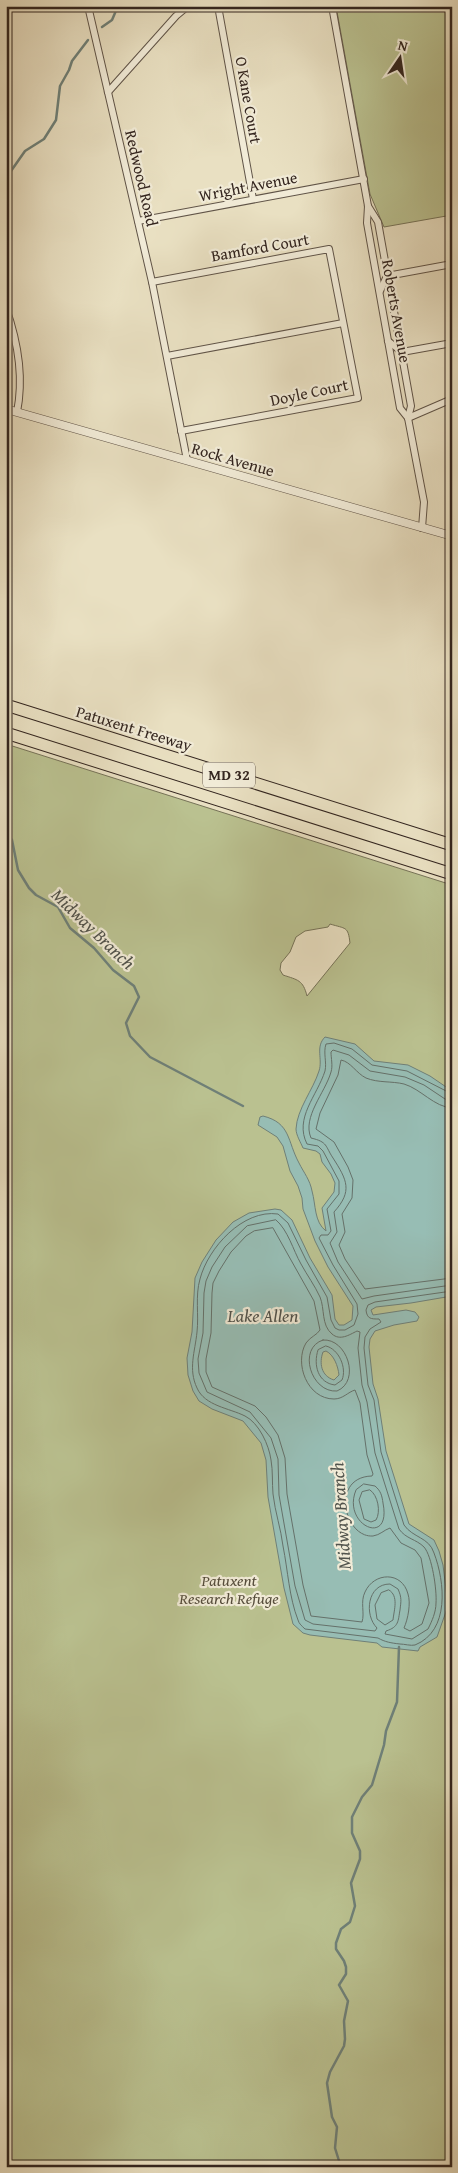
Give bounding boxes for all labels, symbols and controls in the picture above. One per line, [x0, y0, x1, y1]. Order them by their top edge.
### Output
north arrow [376, 32, 426, 82]
text: N [396, 35, 410, 56]
street label: O Kane Court [230, 55, 269, 146]
street label: Redwood Road [119, 127, 165, 229]
street label: Wright Avenue [197, 165, 299, 207]
street label: Bamford Court [209, 227, 311, 267]
street label: Roberts Avenue [376, 257, 418, 365]
street label: Doyle Court [268, 372, 351, 412]
street label: Rock Avenue [189, 436, 277, 482]
street label: Patuxent Freeway [73, 699, 195, 757]
road number: MD 32 [203, 762, 255, 788]
water label: Midway Branch [45, 882, 141, 976]
water label: Lake Allen [227, 1302, 298, 1329]
water label: Midway Branch [323, 1462, 358, 1571]
park label: Patuxent Research Refuge [178, 1568, 279, 1610]

